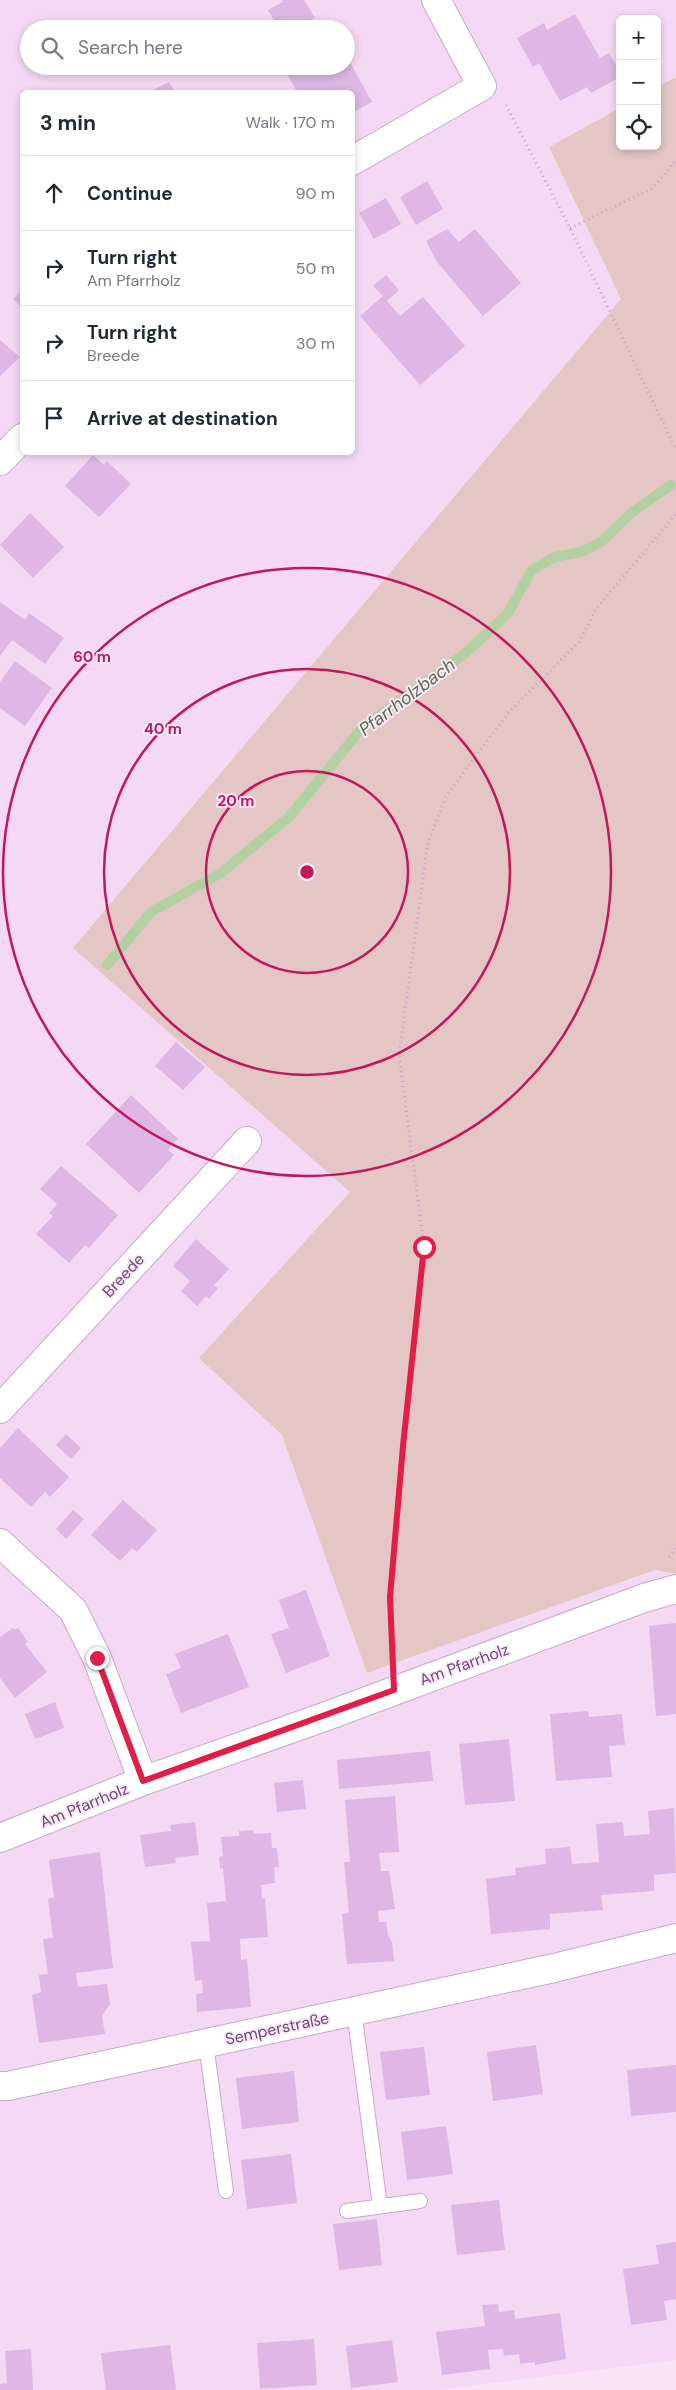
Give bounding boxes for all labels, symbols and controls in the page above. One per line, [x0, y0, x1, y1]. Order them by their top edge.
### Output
map controls [616, 15, 661, 150]
button: + [616, 15, 661, 60]
search box [20, 20, 355, 75]
icon: search [38, 34, 66, 62]
text: Search here [78, 35, 183, 60]
button: − [616, 60, 661, 105]
button: locate [616, 105, 661, 150]
text: 3 min [40, 109, 96, 137]
text: Walk · 170 m [246, 112, 335, 133]
icon: ahead [40, 179, 68, 207]
text: Continue [87, 181, 173, 206]
text: 90 m [295, 183, 335, 204]
text: Turn right [87, 245, 177, 270]
icon: right [40, 254, 68, 282]
text: 50 m [296, 258, 335, 279]
text: Am Pfarrholz [87, 270, 181, 291]
text: Turn right [87, 320, 177, 345]
icon: right [40, 329, 68, 357]
text: 30 m [296, 333, 335, 354]
text: Breede [87, 345, 140, 366]
icon: arrive [40, 404, 68, 432]
text: Arrive at destination [87, 406, 278, 431]
text: 60 m [73, 647, 111, 667]
water label: Pfarrholzbach [354, 653, 460, 741]
text: 40 m [144, 719, 182, 739]
text: 20 m [218, 791, 254, 811]
centre of rings [298, 863, 316, 881]
route start [413, 1236, 436, 1259]
street label: Breede [98, 1249, 149, 1302]
street label: Am Pfarrholz [417, 1639, 512, 1690]
route end [86, 1647, 109, 1670]
street label: Am Pfarrholz [37, 1778, 132, 1833]
street label: Semperstraße [223, 2007, 331, 2050]

